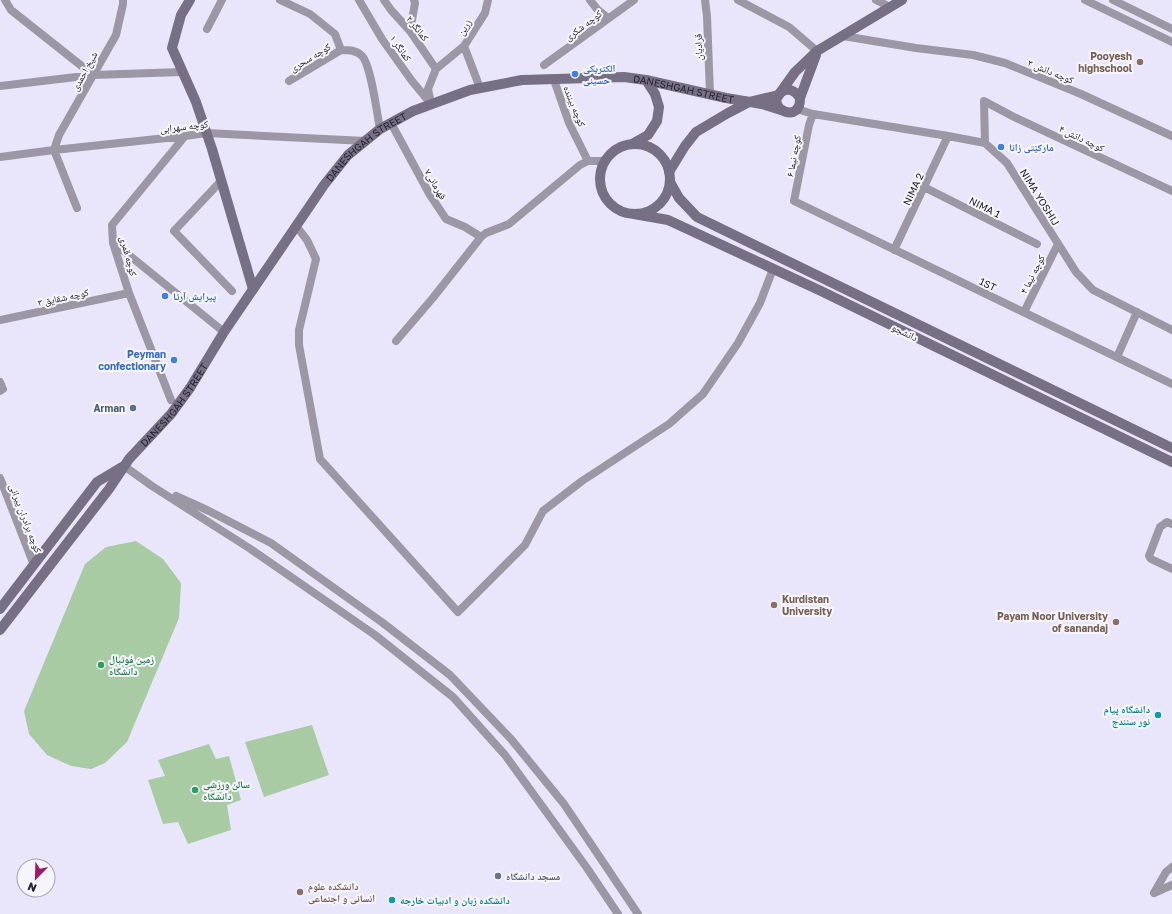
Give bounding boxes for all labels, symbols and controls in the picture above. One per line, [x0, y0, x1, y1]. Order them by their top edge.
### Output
street label: کوچه شکری [562, 7, 605, 44]
street label: کمانگر ۲ [404, 13, 432, 43]
street label: زرین [454, 16, 475, 38]
street label: کمانگر ۱ [388, 33, 414, 63]
street label: قرادیان [692, 33, 705, 60]
street label: کوچه سحری [287, 40, 333, 75]
street label: شیخ احمدی [68, 49, 101, 93]
place label: Pooyesh highschool [1078, 50, 1133, 74]
street label: کوچه دانش ۳ [1026, 56, 1076, 87]
marker: Pooyesh highschool [1135, 57, 1145, 67]
place label: الکتریکی حسینی [583, 62, 615, 87]
marker: الکتریکی حسینی [570, 69, 580, 79]
street label: DANESHGAH STREET [632, 72, 735, 105]
street label: کوچه بیننده [561, 84, 589, 129]
street label: DANESHGAH STREET [323, 110, 409, 184]
street label: کوچه سهرابی [159, 117, 209, 136]
street label: کوچه دانش ۴ [1057, 122, 1107, 155]
street label: کوچه نیما ۶ [783, 134, 804, 178]
place label: مارکێتی زانا [1009, 141, 1054, 154]
marker: مارکێتی زانا [996, 142, 1006, 152]
street label: NIMA YOSHIJ [1018, 166, 1062, 228]
street label: قهرمانی۷ [422, 167, 450, 202]
street label: NIMA 2 [900, 171, 926, 207]
street label: NIMA 1 [967, 194, 1003, 220]
street label: کوچه قمری [117, 235, 140, 278]
street label: کوچه نیما ۴ [1017, 252, 1048, 296]
street label: 1ST [978, 275, 998, 293]
street label: کوچه شقایق ۳ [36, 286, 90, 309]
place label: پیرایش آرتا [173, 290, 217, 303]
marker: پیرایش آرتا [160, 291, 170, 301]
street label: دانشجو [890, 321, 920, 343]
place label: Peyman confectionary [98, 348, 166, 372]
marker: Peyman confectionary [169, 355, 179, 365]
street label: DANESHGAH STREET [138, 361, 210, 449]
place label: Arman [93, 402, 125, 414]
marker: Arman [128, 403, 138, 413]
street label: کوچه برادران پیرانی [6, 482, 45, 555]
place label: Kurdistan University [782, 593, 832, 617]
marker: Kurdistan University [769, 600, 779, 610]
place label: Payam Noor University of sanandaj [997, 610, 1108, 634]
marker: Payam Noor University of sanandaj [1111, 617, 1121, 627]
place label: زمین فوتبال دانشگاه [109, 653, 154, 677]
marker: زمین فوتبال دانشگاه [96, 660, 106, 670]
place label: دانشگاه پیام نور سنندج [1104, 703, 1150, 729]
marker: دانشگاه پیام نور سنندج [1153, 710, 1163, 720]
place label: سالن ورزشی دانشگاه [203, 778, 250, 802]
marker: سالن ورزشی دانشگاه [190, 785, 200, 795]
north arrow [16, 858, 56, 898]
place label: مسجد دانشگاه [506, 870, 561, 882]
marker: مسجد دانشگاه [493, 871, 503, 881]
text: N [26, 880, 38, 895]
place label: دانشکده علوم انسانی و اجتماعی [308, 880, 375, 905]
marker: دانشکده علوم انسانی و اجتماعی [295, 887, 305, 897]
place label: دانشکده زبان و ادبیات خارجه [400, 894, 510, 907]
marker: دانشکده زبان و ادبیات خارجه [387, 895, 397, 905]

